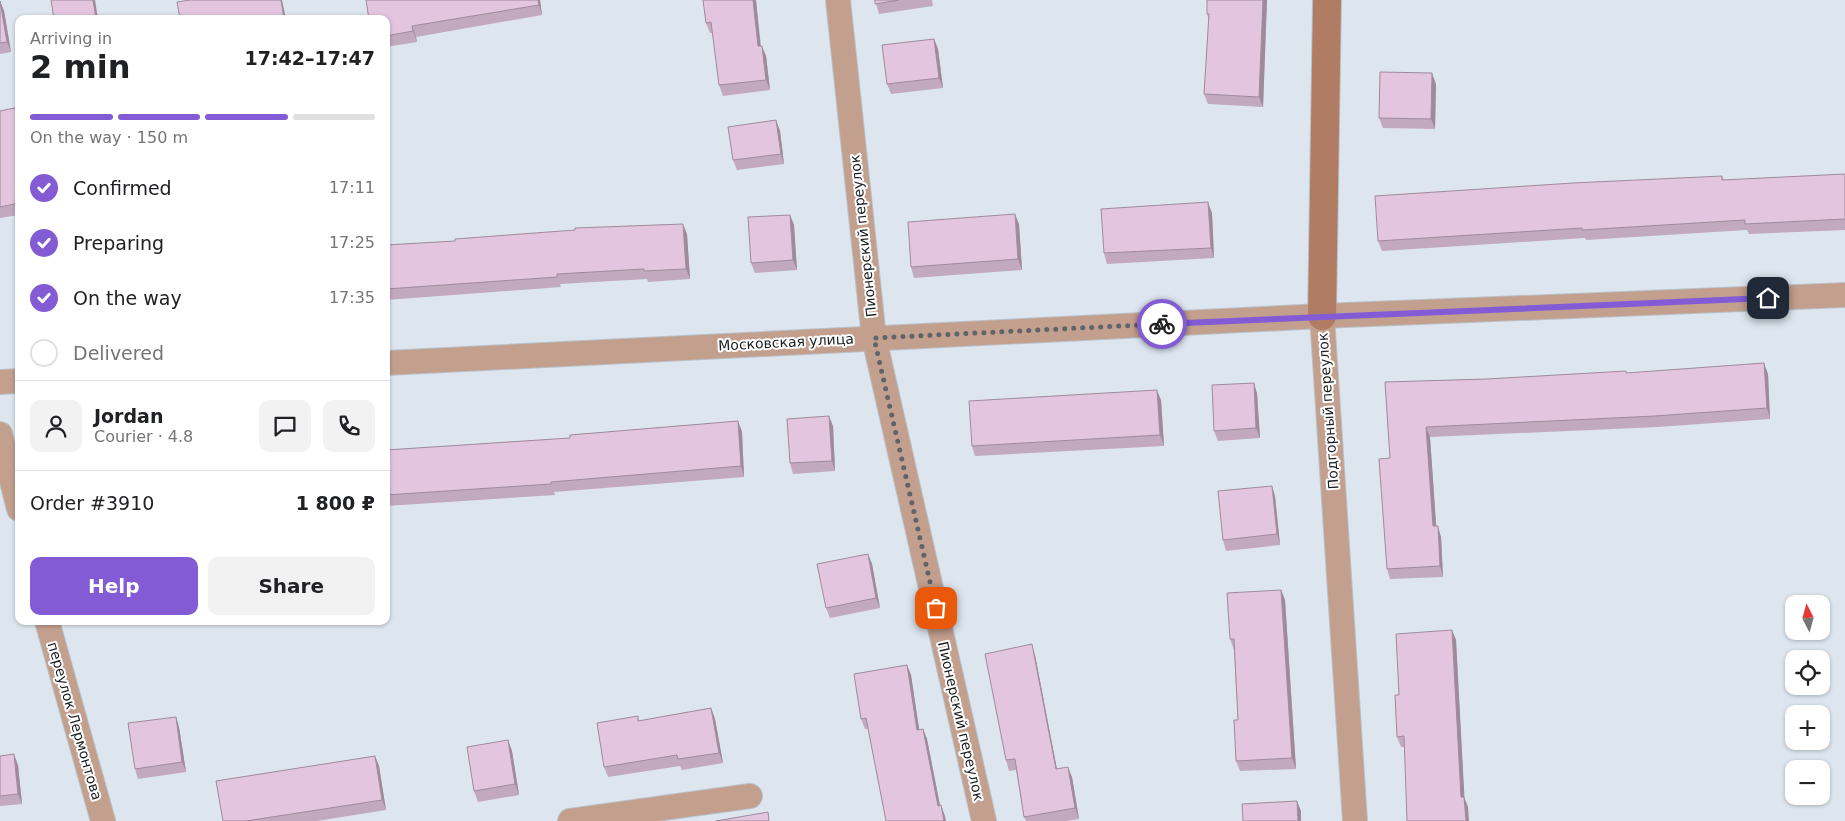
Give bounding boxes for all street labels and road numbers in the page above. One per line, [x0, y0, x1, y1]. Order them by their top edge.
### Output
street label: Пионерский переулок [847, 154, 879, 318]
street label: Московская улица [718, 330, 854, 354]
street label: Подгорный переулок [1315, 332, 1341, 490]
street label: переулок Лермонтова [45, 640, 105, 802]
street label: Пионерский переулок [935, 640, 987, 802]

